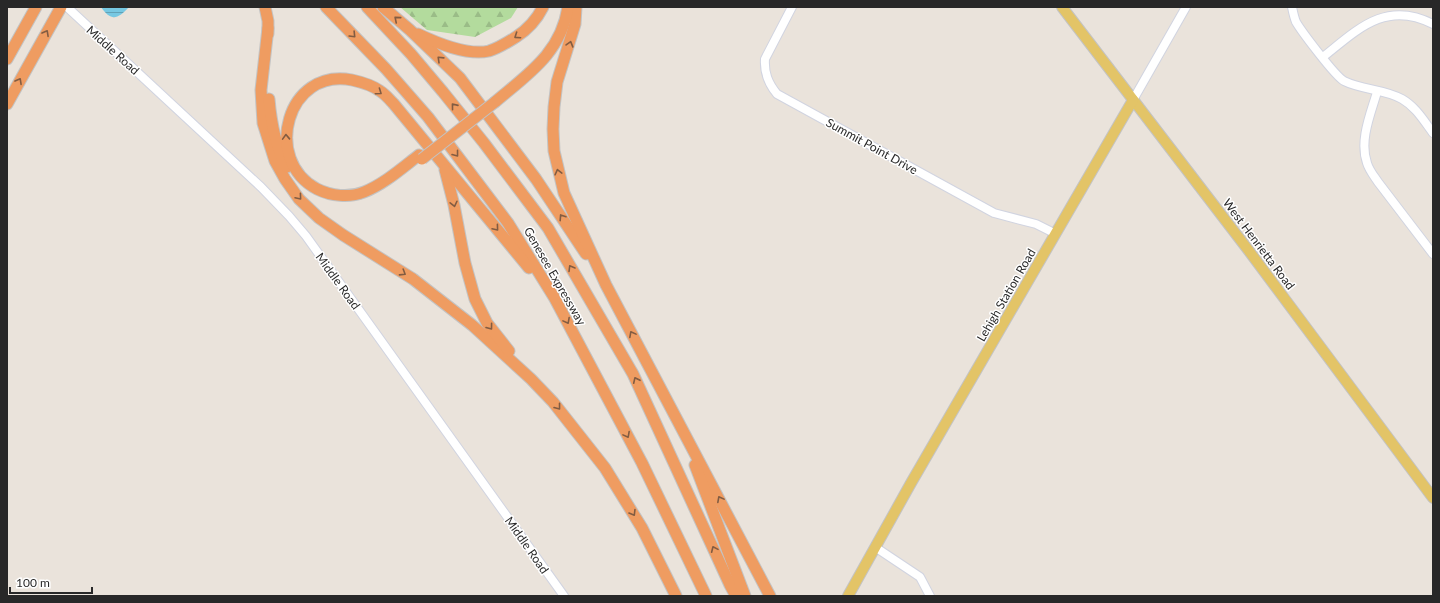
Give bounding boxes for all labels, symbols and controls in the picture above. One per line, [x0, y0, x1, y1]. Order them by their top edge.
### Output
one-way arrow [394, 16, 401, 23]
street label: Middle Road [83, 22, 143, 78]
one-way arrow [42, 30, 49, 37]
one-way arrow [348, 30, 356, 38]
one-way arrow [515, 31, 522, 38]
one-way arrow [565, 41, 573, 48]
one-way arrow [437, 56, 445, 64]
one-way arrow [15, 78, 22, 86]
one-way arrow [375, 87, 382, 94]
one-way arrow [451, 103, 458, 111]
street label: Summit Point Drive [824, 115, 920, 177]
one-way arrow [282, 134, 291, 140]
one-way arrow [452, 150, 459, 157]
one-way arrow [555, 168, 563, 175]
one-way arrow [294, 193, 301, 200]
street label: West Henrietta Road [1220, 196, 1298, 292]
one-way arrow [449, 201, 457, 207]
one-way arrow [559, 214, 567, 221]
one-way arrow [491, 223, 498, 231]
street label: Genesee Expressway [521, 224, 590, 328]
street label: Lehigh Station Road [973, 246, 1039, 344]
street label: Middle Road [312, 250, 364, 312]
one-way arrow [569, 265, 576, 272]
one-way arrow [399, 268, 406, 275]
one-way arrow [562, 316, 569, 324]
one-way arrow [486, 323, 493, 330]
one-way arrow [629, 331, 637, 338]
one-way arrow [633, 377, 641, 385]
one-way arrow [553, 403, 560, 410]
one-way arrow [623, 431, 630, 439]
one-way arrow [717, 496, 724, 503]
one-way arrow [628, 509, 636, 516]
street label: Middle Road [502, 514, 552, 576]
one-way arrow [711, 546, 719, 554]
scale bar [10, 569, 92, 595]
text: 100 m [16, 575, 50, 590]

